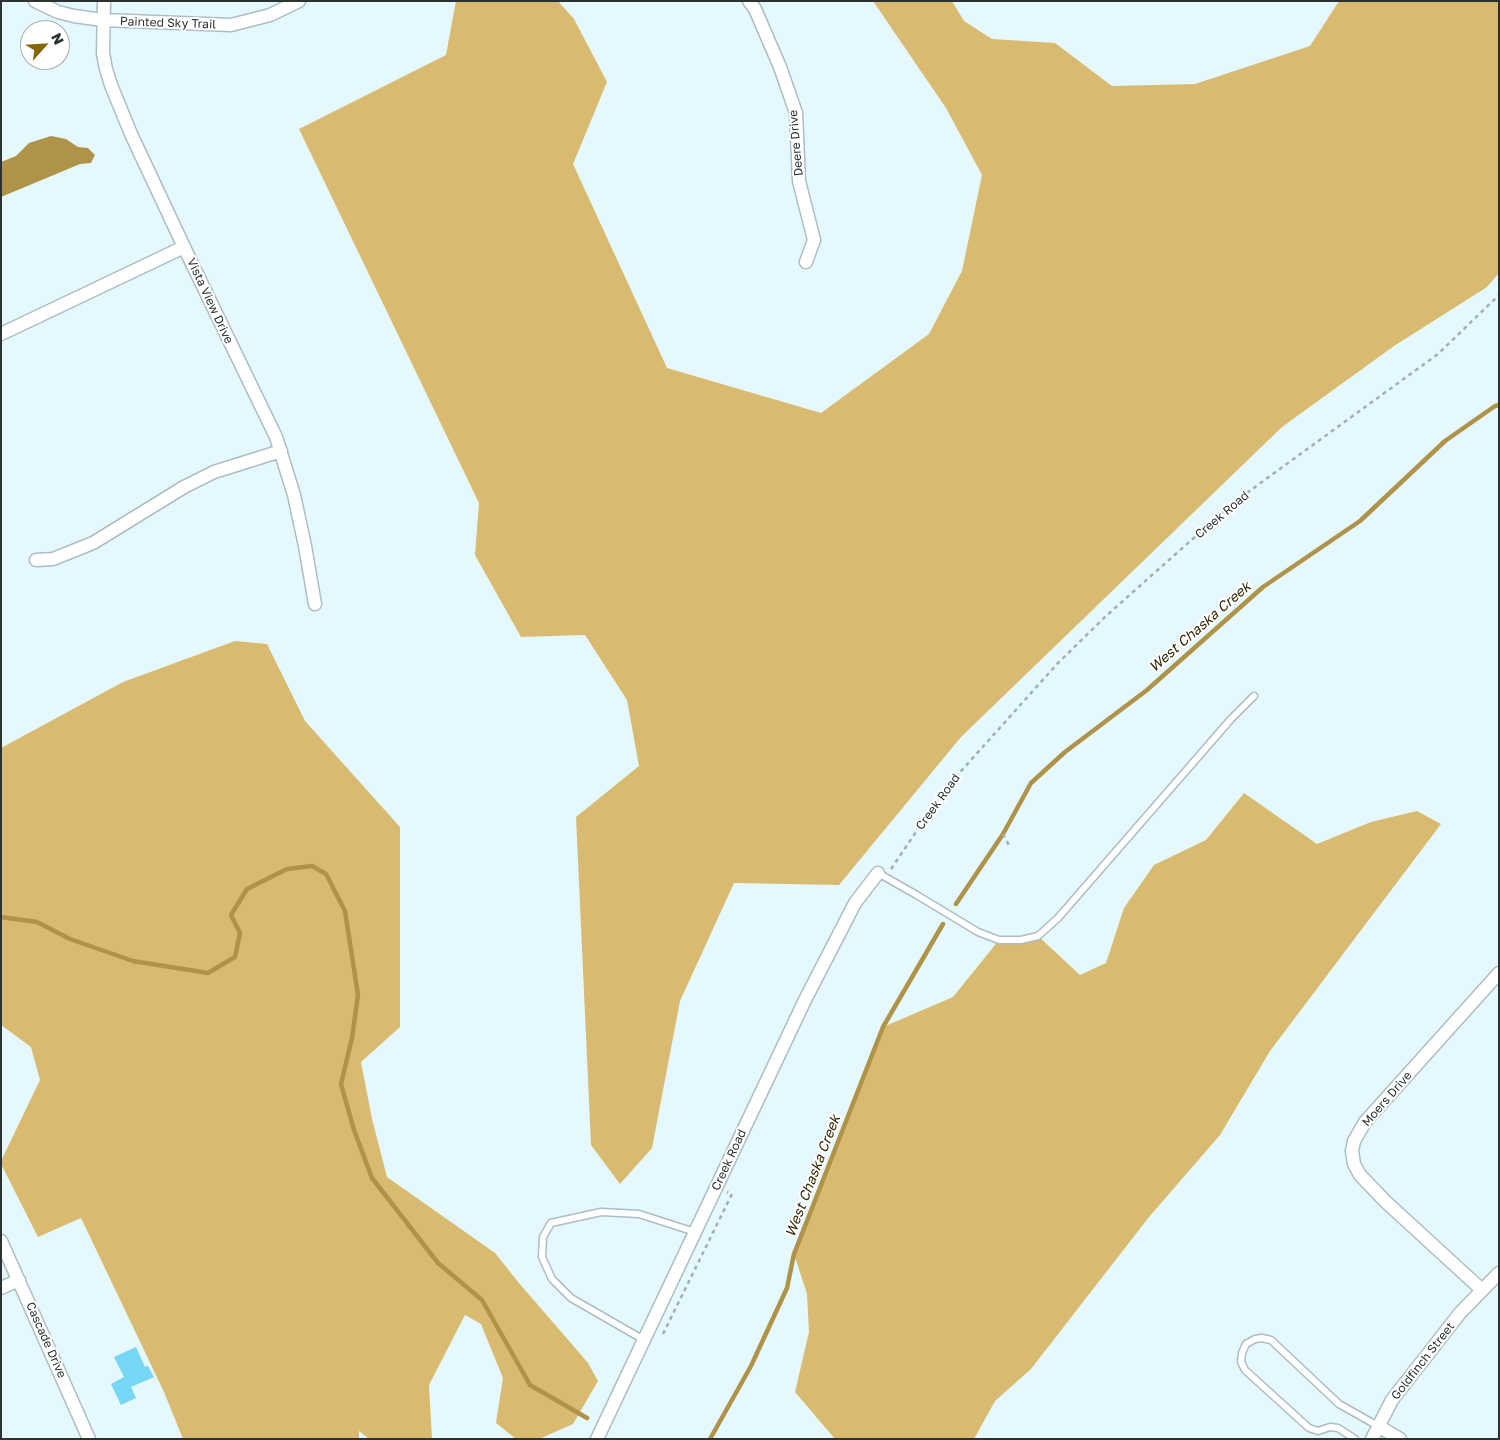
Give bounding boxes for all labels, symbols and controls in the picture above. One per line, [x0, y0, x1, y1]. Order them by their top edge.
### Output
street label: Painted Sky Trail [120, 14, 216, 32]
north arrow [20, 20, 70, 70]
text: N [48, 30, 68, 47]
street label: Deere Drive [786, 109, 806, 177]
street label: Vista View Drive [184, 256, 236, 346]
street label: Creek Road [1192, 488, 1252, 542]
water label: West Chaska Creek [1146, 578, 1254, 676]
street label: Creek Road [913, 771, 963, 833]
street label: Moers Drive [1359, 1069, 1415, 1129]
water label: West Chaska Creek [782, 1113, 844, 1239]
street label: Creek Road [709, 1127, 749, 1193]
street label: Cascade Drive [23, 1300, 69, 1380]
street label: Goldfinch Street [1388, 1319, 1458, 1403]

